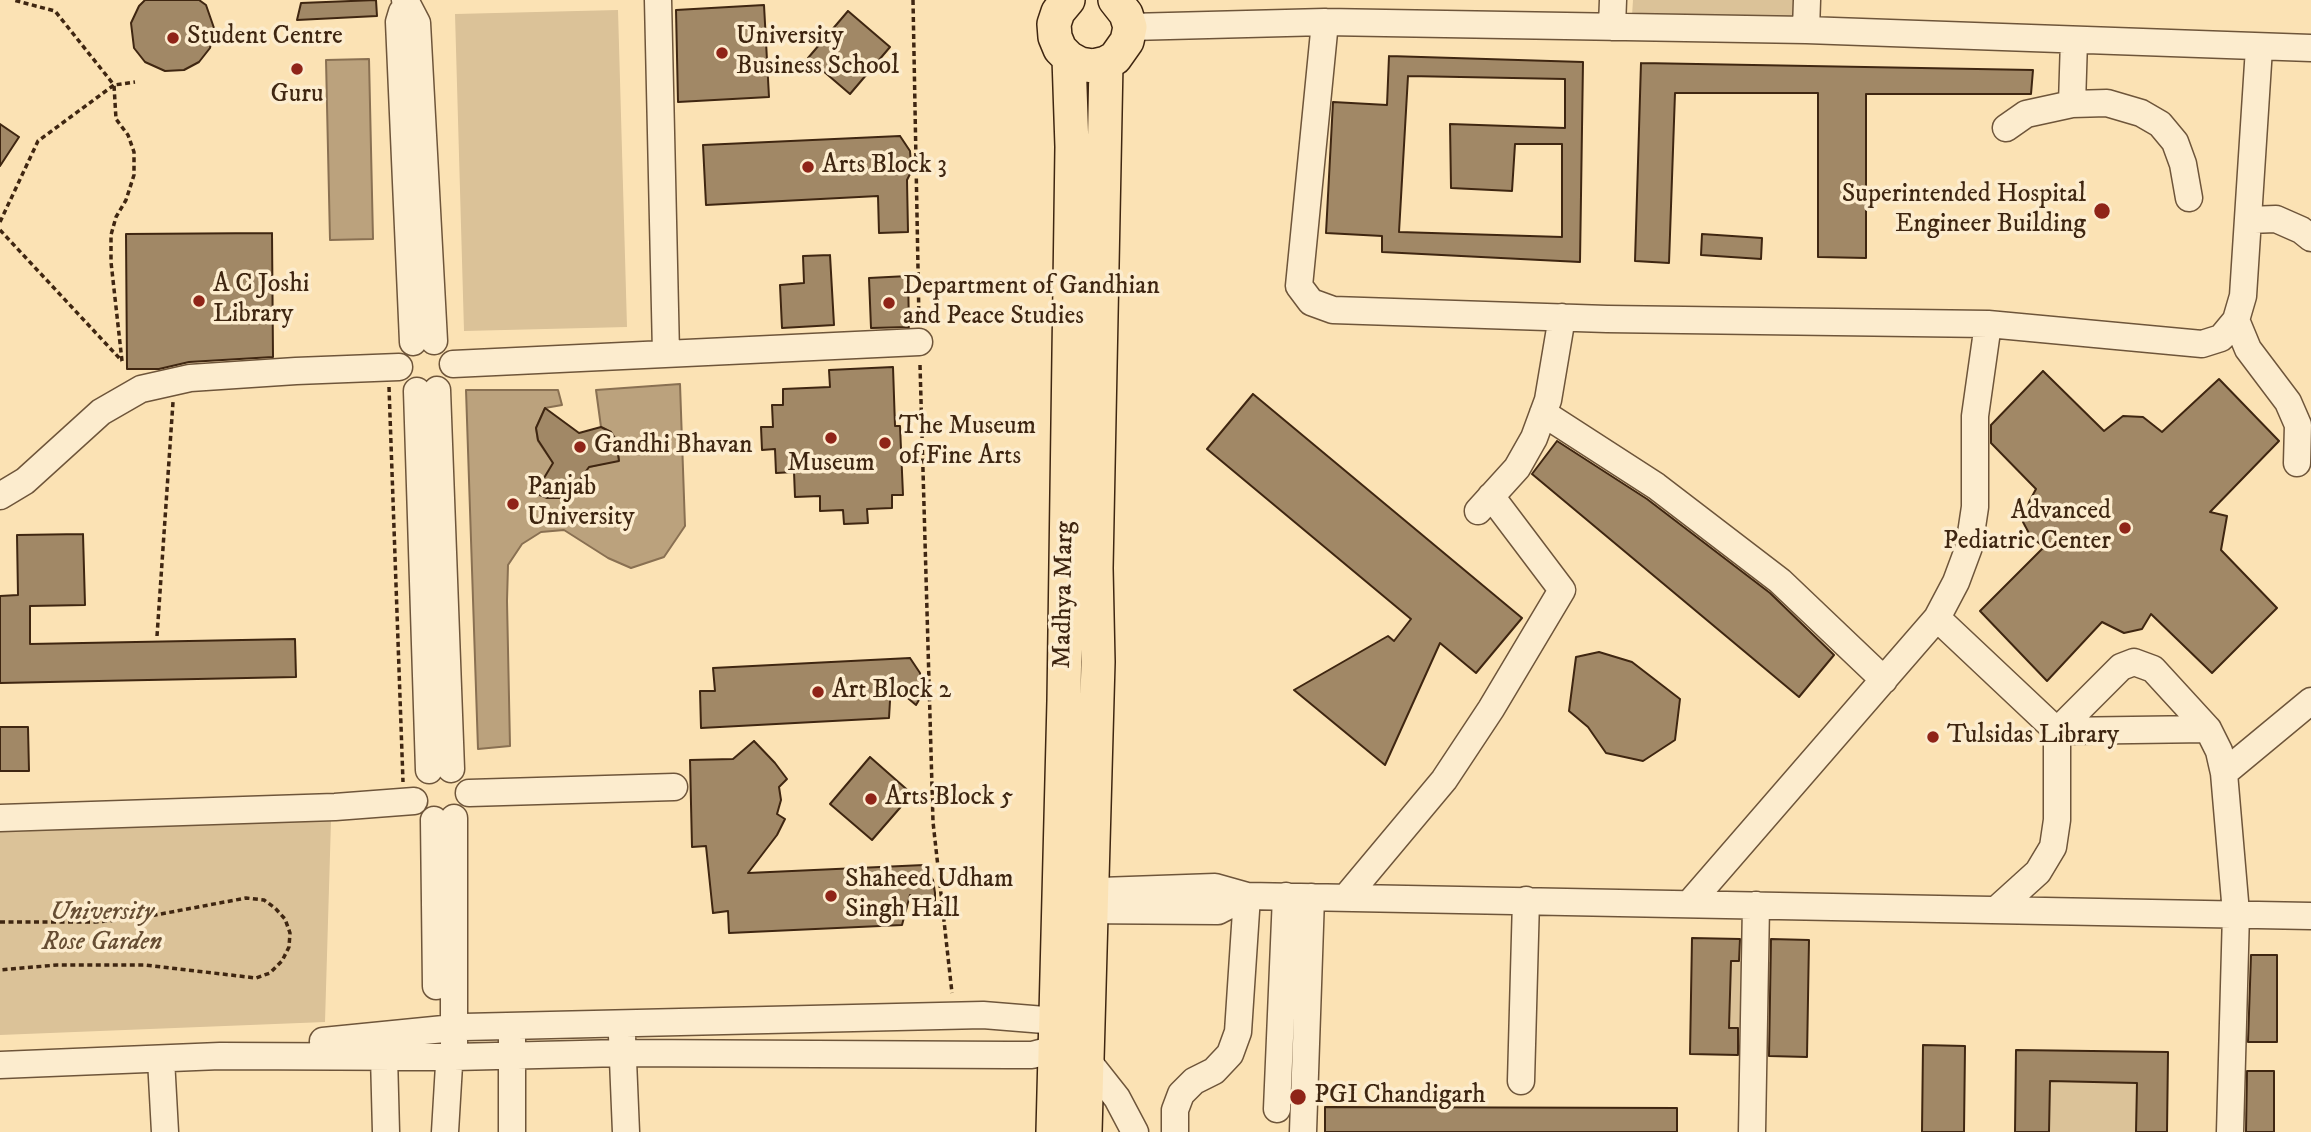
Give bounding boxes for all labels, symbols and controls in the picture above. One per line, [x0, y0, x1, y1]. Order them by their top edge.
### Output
place label: Student Centre [187, 22, 343, 54]
place label: University Business School [736, 22, 899, 84]
marker: Student Centre [165, 30, 181, 46]
marker: University Business School [714, 45, 730, 61]
marker: Guru [289, 61, 305, 77]
place label: Guru [271, 80, 323, 112]
place label: Arts Block 3 [822, 151, 947, 183]
marker: Arts Block 3 [800, 159, 816, 175]
place label: Superintended Hospital Engineer Building [1842, 180, 2086, 242]
marker: Superintended Hospital Engineer Building [2092, 201, 2112, 221]
place label: A C Joshi Library [213, 270, 310, 332]
place label: Department of Gandhian and Peace Studies [903, 272, 1160, 334]
marker: A C Joshi Library [191, 293, 207, 309]
marker: Department of Gandhian and Peace Studies [881, 295, 897, 311]
place label: The Museum of Fine Arts [899, 412, 1036, 474]
marker: Museum [823, 430, 839, 446]
place label: Gandhi Bhavan [594, 431, 753, 463]
marker: The Museum of Fine Arts [877, 435, 893, 451]
marker: Gandhi Bhavan [572, 439, 588, 455]
place label: Museum [787, 449, 875, 481]
place label: Panjab University [527, 473, 635, 534]
marker: Panjab University [505, 496, 521, 512]
place label: Advanced Pediatric Center [1943, 497, 2111, 558]
marker: Advanced Pediatric Center [2117, 520, 2133, 536]
street label: Madhya Marg [1048, 521, 1082, 669]
place label: Art Block 2 [832, 676, 951, 708]
marker: Art Block 2 [810, 684, 826, 700]
place label: Tulsidas Library [1947, 721, 2119, 753]
marker: Tulsidas Library [1925, 729, 1941, 745]
place label: Arts Block 5 [885, 783, 1013, 815]
marker: Arts Block 5 [863, 791, 879, 807]
place label: Shaheed Udham Singh Hall [845, 865, 1014, 926]
marker: Shaheed Udham Singh Hall [823, 888, 839, 904]
park label: University Rose Garden [42, 898, 162, 960]
place label: PGI Chandigarh [1314, 1081, 1486, 1113]
marker: PGI Chandigarh [1288, 1087, 1308, 1107]

